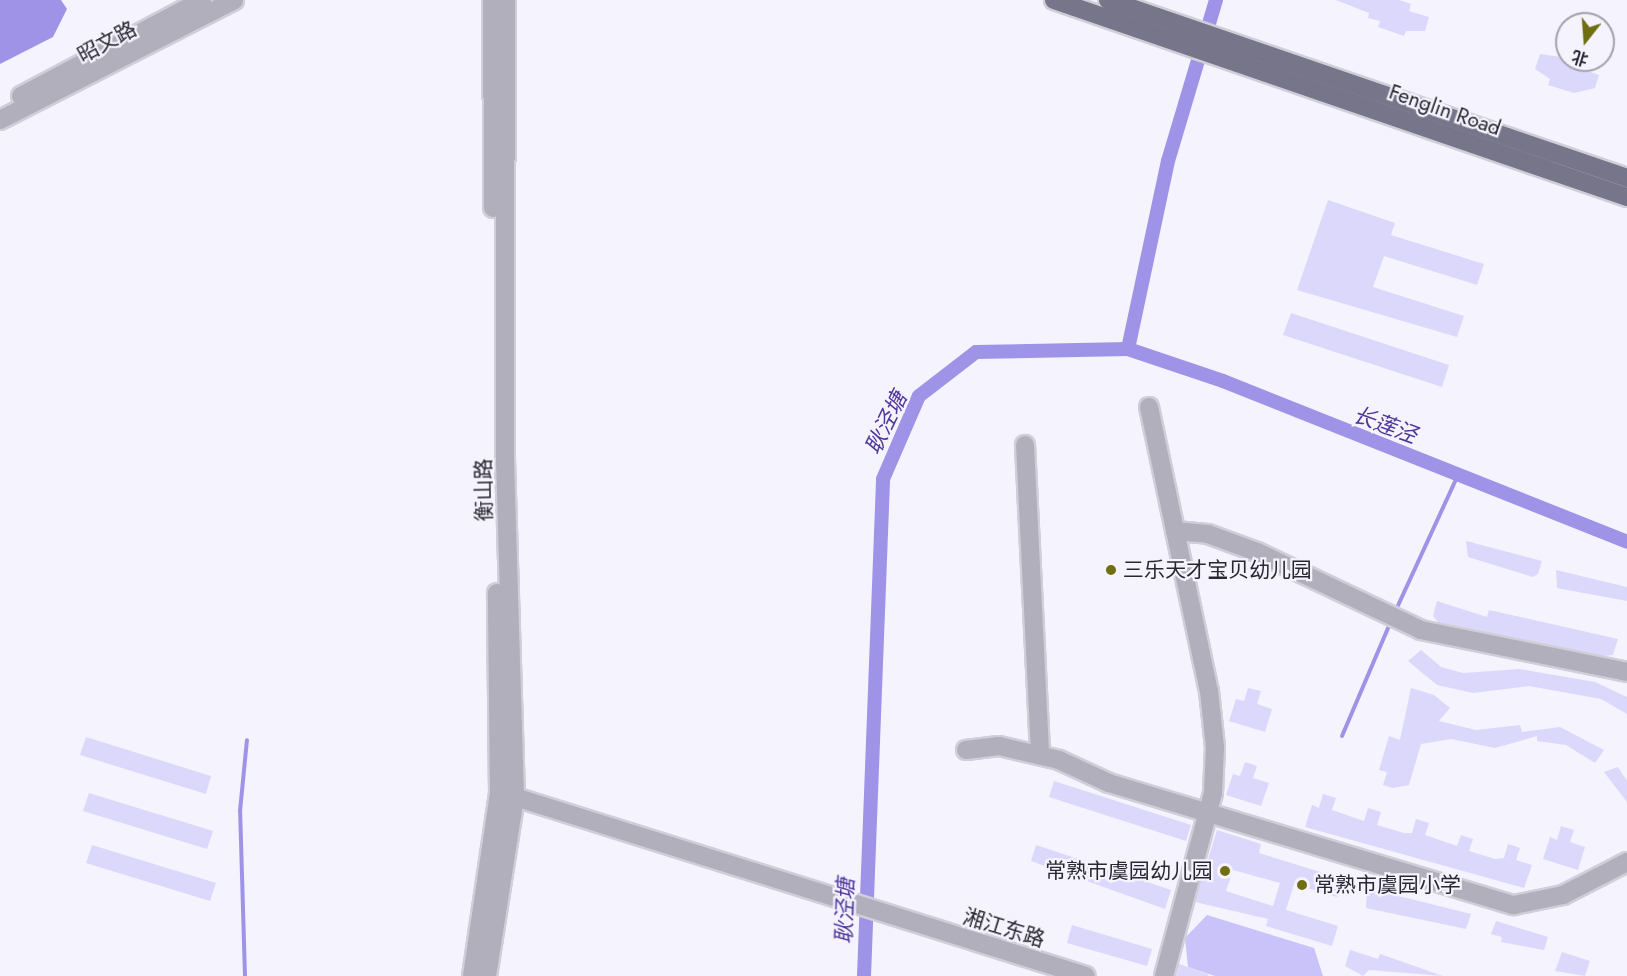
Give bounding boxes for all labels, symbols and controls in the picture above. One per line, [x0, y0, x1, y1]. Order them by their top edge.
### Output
north arrow [1555, 12, 1615, 72]
street label: 昭文路 [73, 16, 141, 68]
text: 北 [1569, 44, 1591, 71]
street label: Fenglin Road [1386, 79, 1504, 141]
water label: 耿泾塘 [860, 388, 912, 458]
water label: 长莲泾 [1349, 401, 1421, 449]
street label: 衡山路 [471, 458, 497, 522]
place label: 三乐天才宝贝幼儿园 [1123, 557, 1312, 583]
marker: 三乐天才宝贝幼儿园 [1104, 563, 1118, 577]
place label: 常熟市虞园幼儿园 [1045, 858, 1213, 884]
marker: 常熟市虞园幼儿园 [1218, 864, 1232, 878]
place label: 常熟市虞园小学 [1314, 872, 1461, 898]
water label: 耿泾塘 [831, 878, 859, 944]
marker: 常熟市虞园小学 [1295, 878, 1309, 892]
street label: 湘江东路 [960, 904, 1048, 952]

